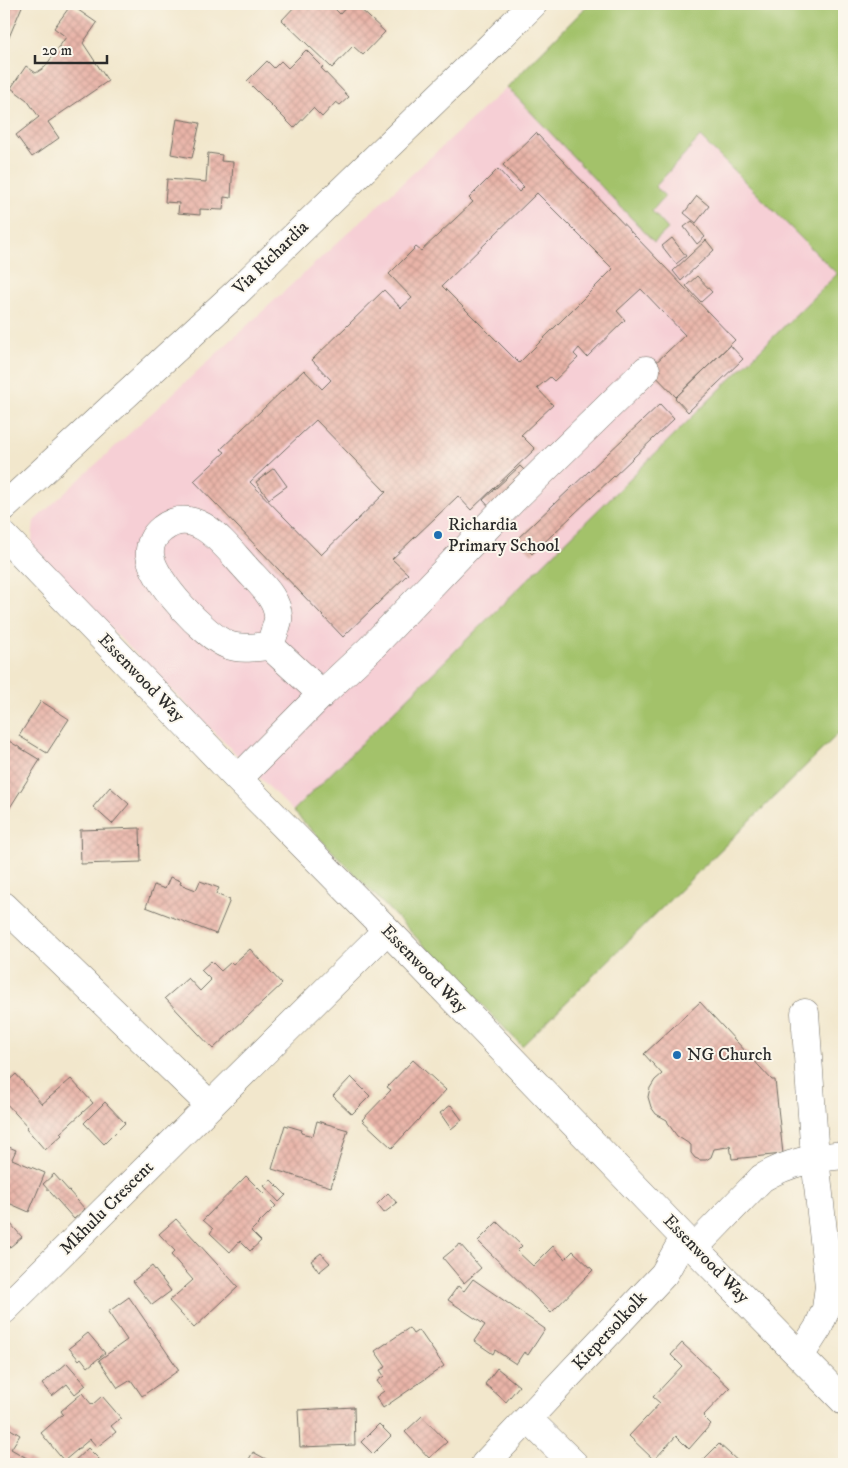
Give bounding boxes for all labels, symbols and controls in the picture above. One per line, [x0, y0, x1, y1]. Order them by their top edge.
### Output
scale bar [35, 32, 108, 64]
text: 20 m [42, 41, 72, 60]
street label: Via Richardia [228, 216, 314, 300]
place label: Richardia Primary School [448, 514, 560, 557]
marker: Richardia Primary School [432, 529, 444, 541]
street label: Essenwood Way [93, 629, 189, 727]
street label: Essenwood Way [376, 920, 472, 1018]
place label: NG Church [687, 1044, 772, 1066]
marker: NG Church [671, 1049, 683, 1061]
street label: Mkhulu Crescent [56, 1156, 159, 1259]
street label: Essenwood Way [658, 1210, 754, 1308]
street label: Kiepersolkolk [568, 1287, 652, 1375]

